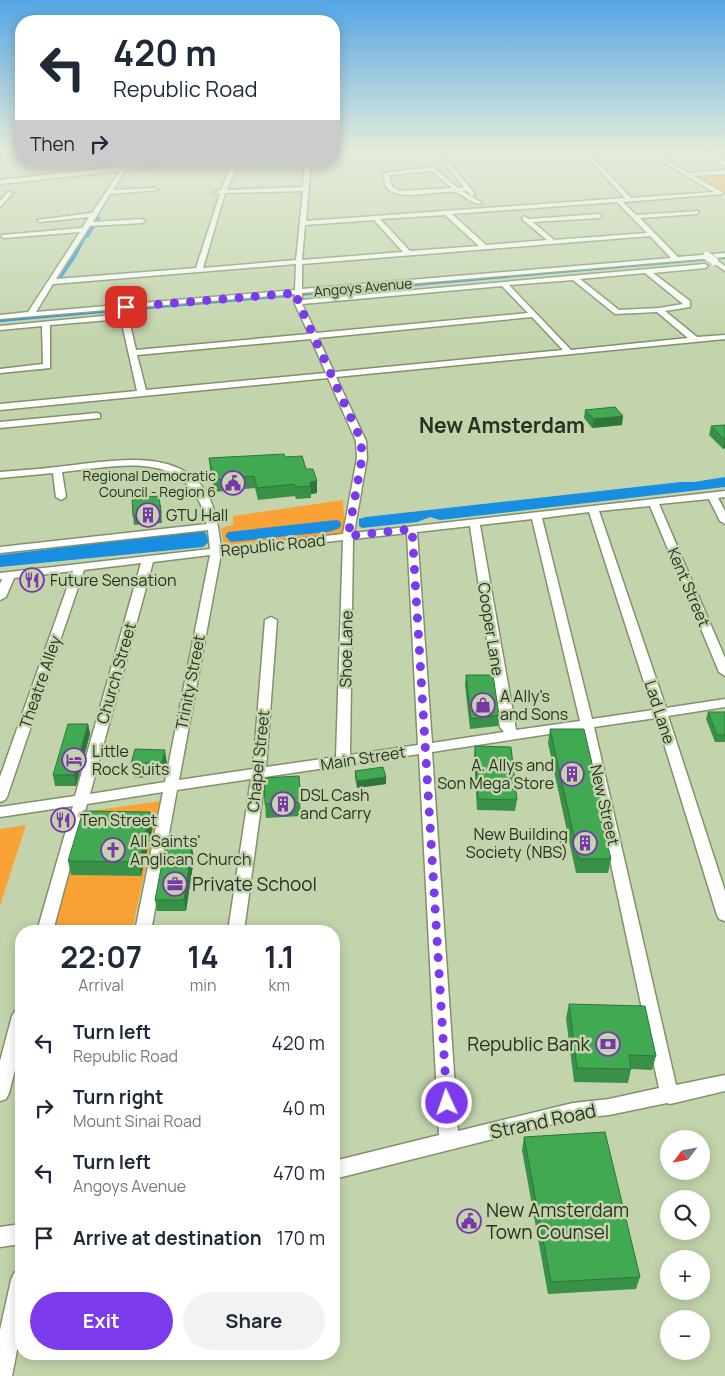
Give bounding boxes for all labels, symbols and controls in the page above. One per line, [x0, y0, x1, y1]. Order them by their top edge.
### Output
text: 420 m [113, 29, 217, 77]
icon: left [30, 35, 95, 100]
text: Republic Road [113, 74, 258, 104]
icon: right [85, 130, 113, 158]
text: Then [30, 131, 75, 157]
street label: Angoys Avenue [313, 273, 413, 301]
pin [105, 286, 147, 328]
icon: arrive [112, 293, 140, 321]
district label: New Amsterdam [419, 411, 585, 439]
place label: Regional Democratic Council - Region 6 [83, 466, 216, 501]
public building icon: Regional Democratic Council - Region 6 [220, 470, 246, 496]
building icon: GTU Hall [135, 502, 161, 528]
place label: GTU Hall [166, 504, 228, 526]
street label: Republic Road [220, 529, 326, 561]
street label: Kent Street [662, 544, 716, 630]
restaurant icon: Future Sensation [19, 567, 45, 593]
place label: Future Sensation [50, 569, 177, 591]
street label: Cooper Lane [473, 581, 509, 677]
street label: Shoe Lane [334, 610, 358, 688]
street label: Church Street [91, 620, 141, 726]
street label: Theatre Alley [14, 632, 66, 731]
street label: Trinity Street [170, 633, 210, 731]
street label: Lad Lane [639, 677, 681, 747]
place label: A Ally's and Sons [500, 685, 568, 725]
shop icon: A Ally's and Sons [470, 692, 496, 718]
street label: Chapel Street [242, 709, 274, 813]
place label: Little Rock Suits [92, 740, 169, 780]
street label: Main Street [319, 740, 407, 776]
hotel icon: Little Rock Suits [61, 747, 87, 773]
place label: A. Allys and Son Mega Store [437, 754, 554, 794]
building icon: A. Allys and Son Mega Store [559, 761, 585, 787]
street label: New Street [585, 762, 625, 848]
place label: DSL Cash and Carry [300, 784, 372, 824]
building icon: DSL Cash and Carry [270, 791, 296, 817]
restaurant icon: Ten Street [50, 807, 76, 833]
place label: Ten Street [80, 809, 157, 831]
place label: New Building Society (NBS) [466, 823, 568, 863]
place label: All Saints' Anglican Church [130, 830, 251, 870]
building icon: New Building Society (NBS) [572, 830, 598, 856]
church icon: All Saints' Anglican Church [100, 837, 126, 863]
office icon: Private School [162, 871, 188, 897]
place label: Private School [192, 871, 317, 897]
text: 22:07 [60, 936, 142, 977]
text: 14 [187, 936, 219, 977]
text: 1.1 [264, 936, 295, 977]
text: Arrival [78, 974, 124, 996]
text: min [190, 974, 216, 996]
text: km [269, 974, 290, 996]
text: Turn left [73, 1019, 151, 1045]
icon: left [30, 1029, 58, 1057]
text: 420 m [271, 1030, 325, 1056]
place label: Republic Bank [467, 1031, 591, 1057]
bank icon: Republic Bank [595, 1031, 621, 1057]
text: Republic Road [73, 1045, 178, 1067]
position arrow [420, 1076, 472, 1128]
text: Turn right [73, 1084, 163, 1110]
icon: right [30, 1094, 58, 1122]
text: 40 m [282, 1095, 325, 1121]
street label: Strand Road [488, 1097, 598, 1145]
text: Mount Sinai Road [73, 1110, 201, 1132]
north arrow [660, 1130, 710, 1180]
map controls [660, 1130, 710, 1360]
text: Turn left [73, 1149, 151, 1175]
icon: left [30, 1159, 58, 1187]
text: 470 m [273, 1160, 325, 1186]
text: Angoys Avenue [73, 1175, 186, 1197]
button: search [660, 1190, 710, 1240]
place label: New Amsterdam Town Counsel [486, 1197, 629, 1245]
public building icon: New Amsterdam Town Counsel [456, 1208, 482, 1234]
icon: arrive [30, 1224, 58, 1252]
text: Arrive at destination [73, 1225, 262, 1251]
text: 170 m [277, 1225, 325, 1251]
button: + [660, 1250, 710, 1300]
button: Exit [30, 1292, 173, 1350]
button: Share [183, 1292, 325, 1350]
button: − [660, 1310, 710, 1360]

